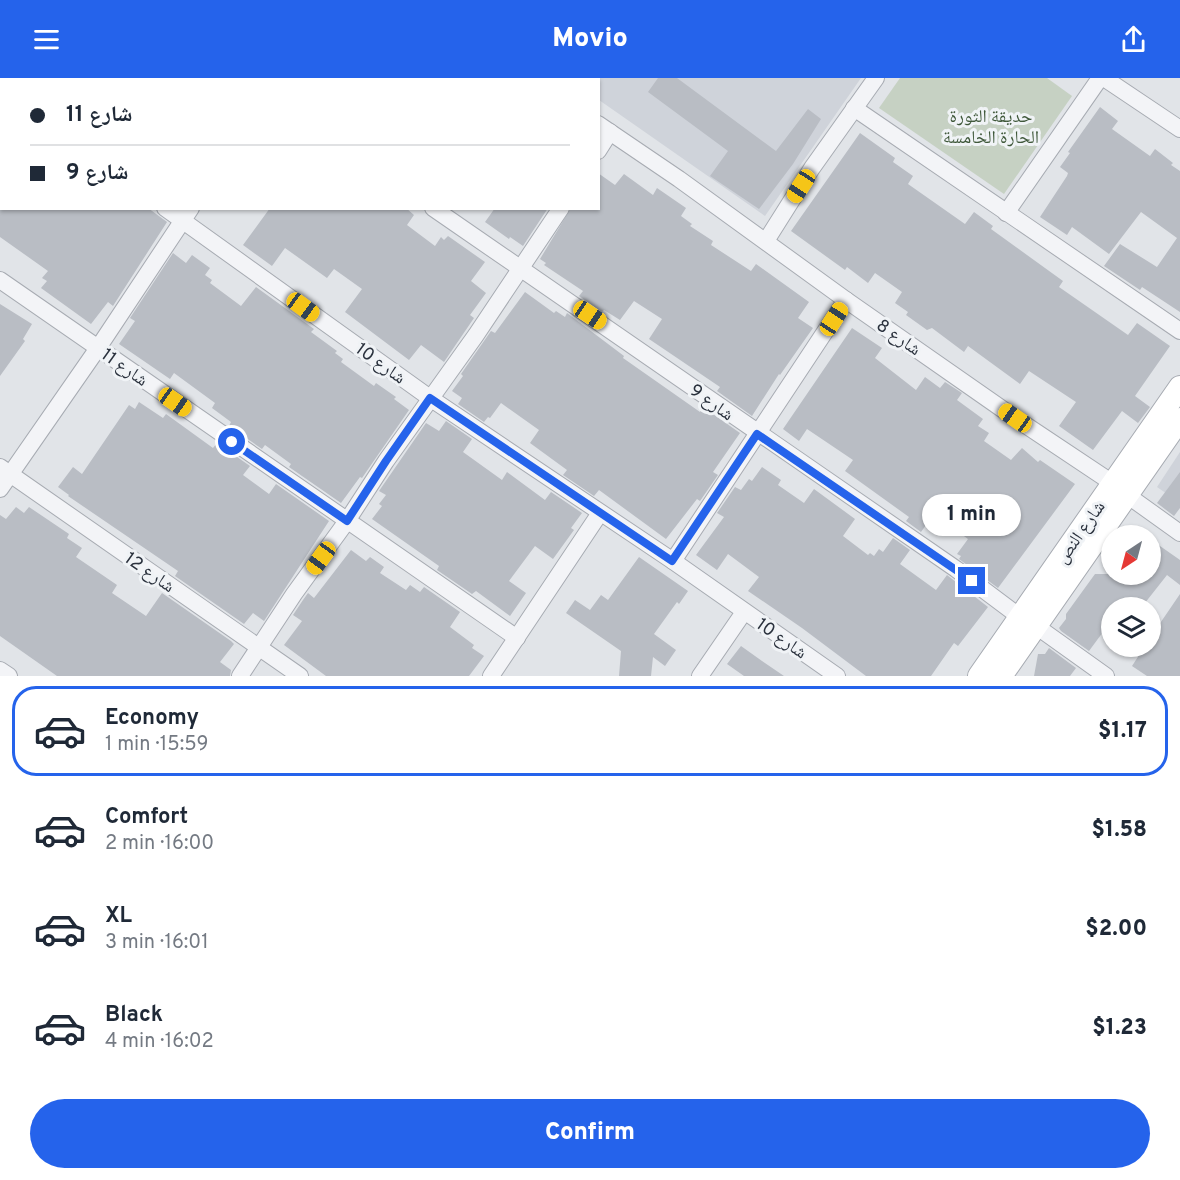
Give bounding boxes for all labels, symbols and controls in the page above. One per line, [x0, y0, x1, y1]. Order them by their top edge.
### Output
text: Movio [552, 22, 628, 56]
icon: menu [30, 23, 63, 56]
icon: share [1117, 23, 1150, 56]
text: شارع 11 [66, 102, 132, 129]
park label: حديقة الثورة الحارة الخامسة [943, 106, 1039, 150]
text: شارع 9 [66, 160, 128, 187]
car [784, 166, 818, 206]
car [283, 289, 323, 325]
car [570, 297, 610, 333]
car [817, 299, 851, 339]
street label: شارع 8 [871, 315, 925, 362]
street label: شارع 10 [350, 338, 410, 390]
street label: شارع 11 [96, 344, 152, 393]
street label: شارع 9 [684, 379, 738, 427]
car [155, 384, 195, 420]
car [995, 400, 1035, 436]
route start [218, 428, 245, 455]
callout: 1 min [922, 494, 1022, 536]
street label: شارع النص [1051, 497, 1111, 569]
text: 1 min [947, 502, 996, 528]
north arrow [1101, 525, 1161, 585]
map controls [1101, 525, 1161, 657]
car [303, 538, 339, 578]
street label: شارع 12 [120, 548, 179, 599]
route end [958, 567, 985, 594]
button: layers [1101, 597, 1161, 657]
street label: شارع 10 [751, 614, 811, 665]
icon: car [33, 704, 87, 758]
text: Economy [105, 705, 199, 732]
text: $1.17 [1098, 718, 1147, 745]
text: 1 min · 15:59 [105, 732, 208, 758]
icon: car [33, 803, 87, 857]
text: Comfort [105, 804, 188, 831]
text: $1.58 [1092, 817, 1147, 844]
text: 2 min · 16:00 [105, 831, 214, 857]
icon: car [33, 902, 87, 956]
text: XL [105, 903, 132, 930]
text: $2.00 [1085, 916, 1147, 943]
text: 3 min · 16:01 [105, 930, 209, 956]
icon: car [33, 1001, 87, 1055]
text: Black [105, 1002, 163, 1029]
text: $1.23 [1092, 1015, 1147, 1042]
text: 4 min · 16:02 [105, 1029, 214, 1055]
button: Confirm [30, 1099, 1150, 1168]

